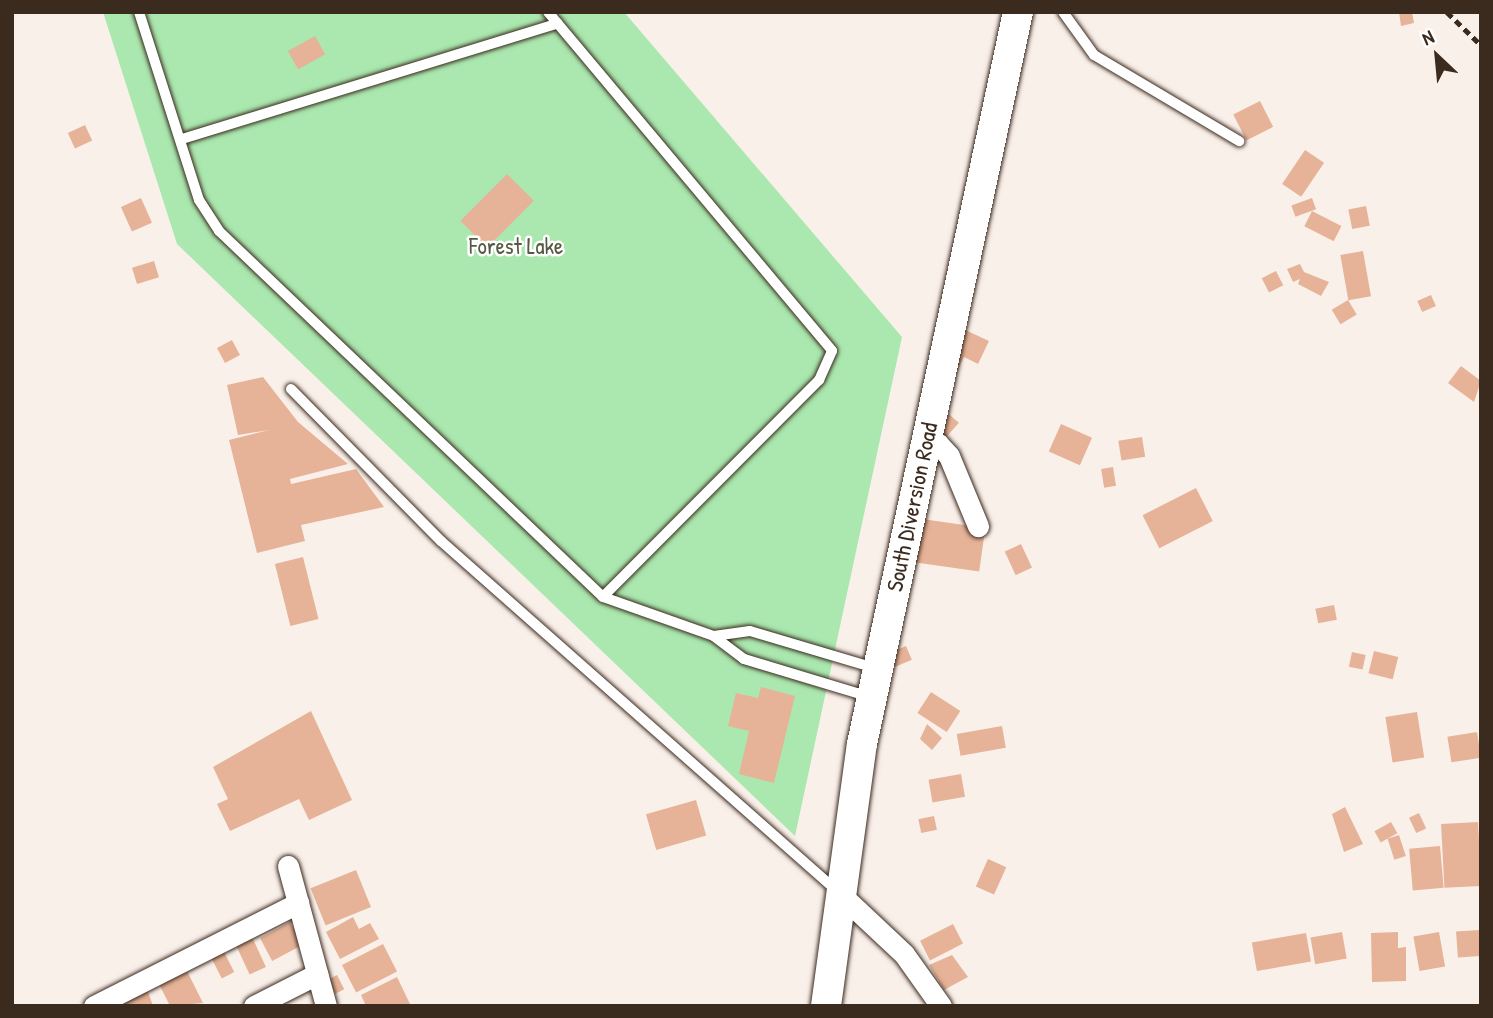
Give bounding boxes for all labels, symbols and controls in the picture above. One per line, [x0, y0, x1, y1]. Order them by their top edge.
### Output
north arrow [1402, 21, 1472, 91]
text: N [1418, 23, 1438, 51]
park label: Forest Lake [469, 232, 563, 260]
street label: South Diversion Road [881, 420, 943, 594]

